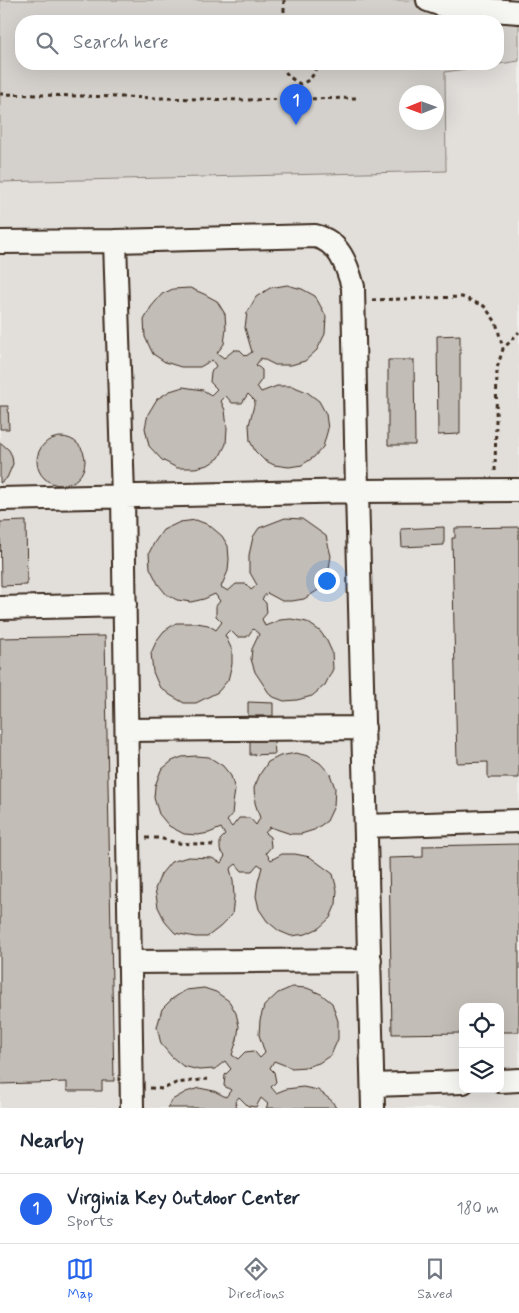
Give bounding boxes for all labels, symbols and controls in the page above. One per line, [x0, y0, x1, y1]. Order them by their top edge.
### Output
search box [15, 15, 504, 70]
icon: search [33, 29, 61, 57]
text: Search here [73, 30, 169, 55]
pin: 1 [280, 84, 312, 125]
north arrow [399, 85, 444, 130]
your location [314, 568, 340, 594]
map controls [459, 1003, 504, 1093]
button: locate [459, 1003, 504, 1048]
button: layers [459, 1048, 504, 1093]
text: Nearby [20, 1127, 84, 1155]
text: Virginia Key Outdoor Center [67, 1186, 300, 1211]
text: 1 [32, 1198, 40, 1219]
text: 180 m [456, 1198, 499, 1219]
text: Sports [67, 1211, 113, 1232]
tab: Map [66, 1255, 94, 1303]
tab: Directions [227, 1255, 285, 1303]
tab: Saved [417, 1255, 453, 1303]

